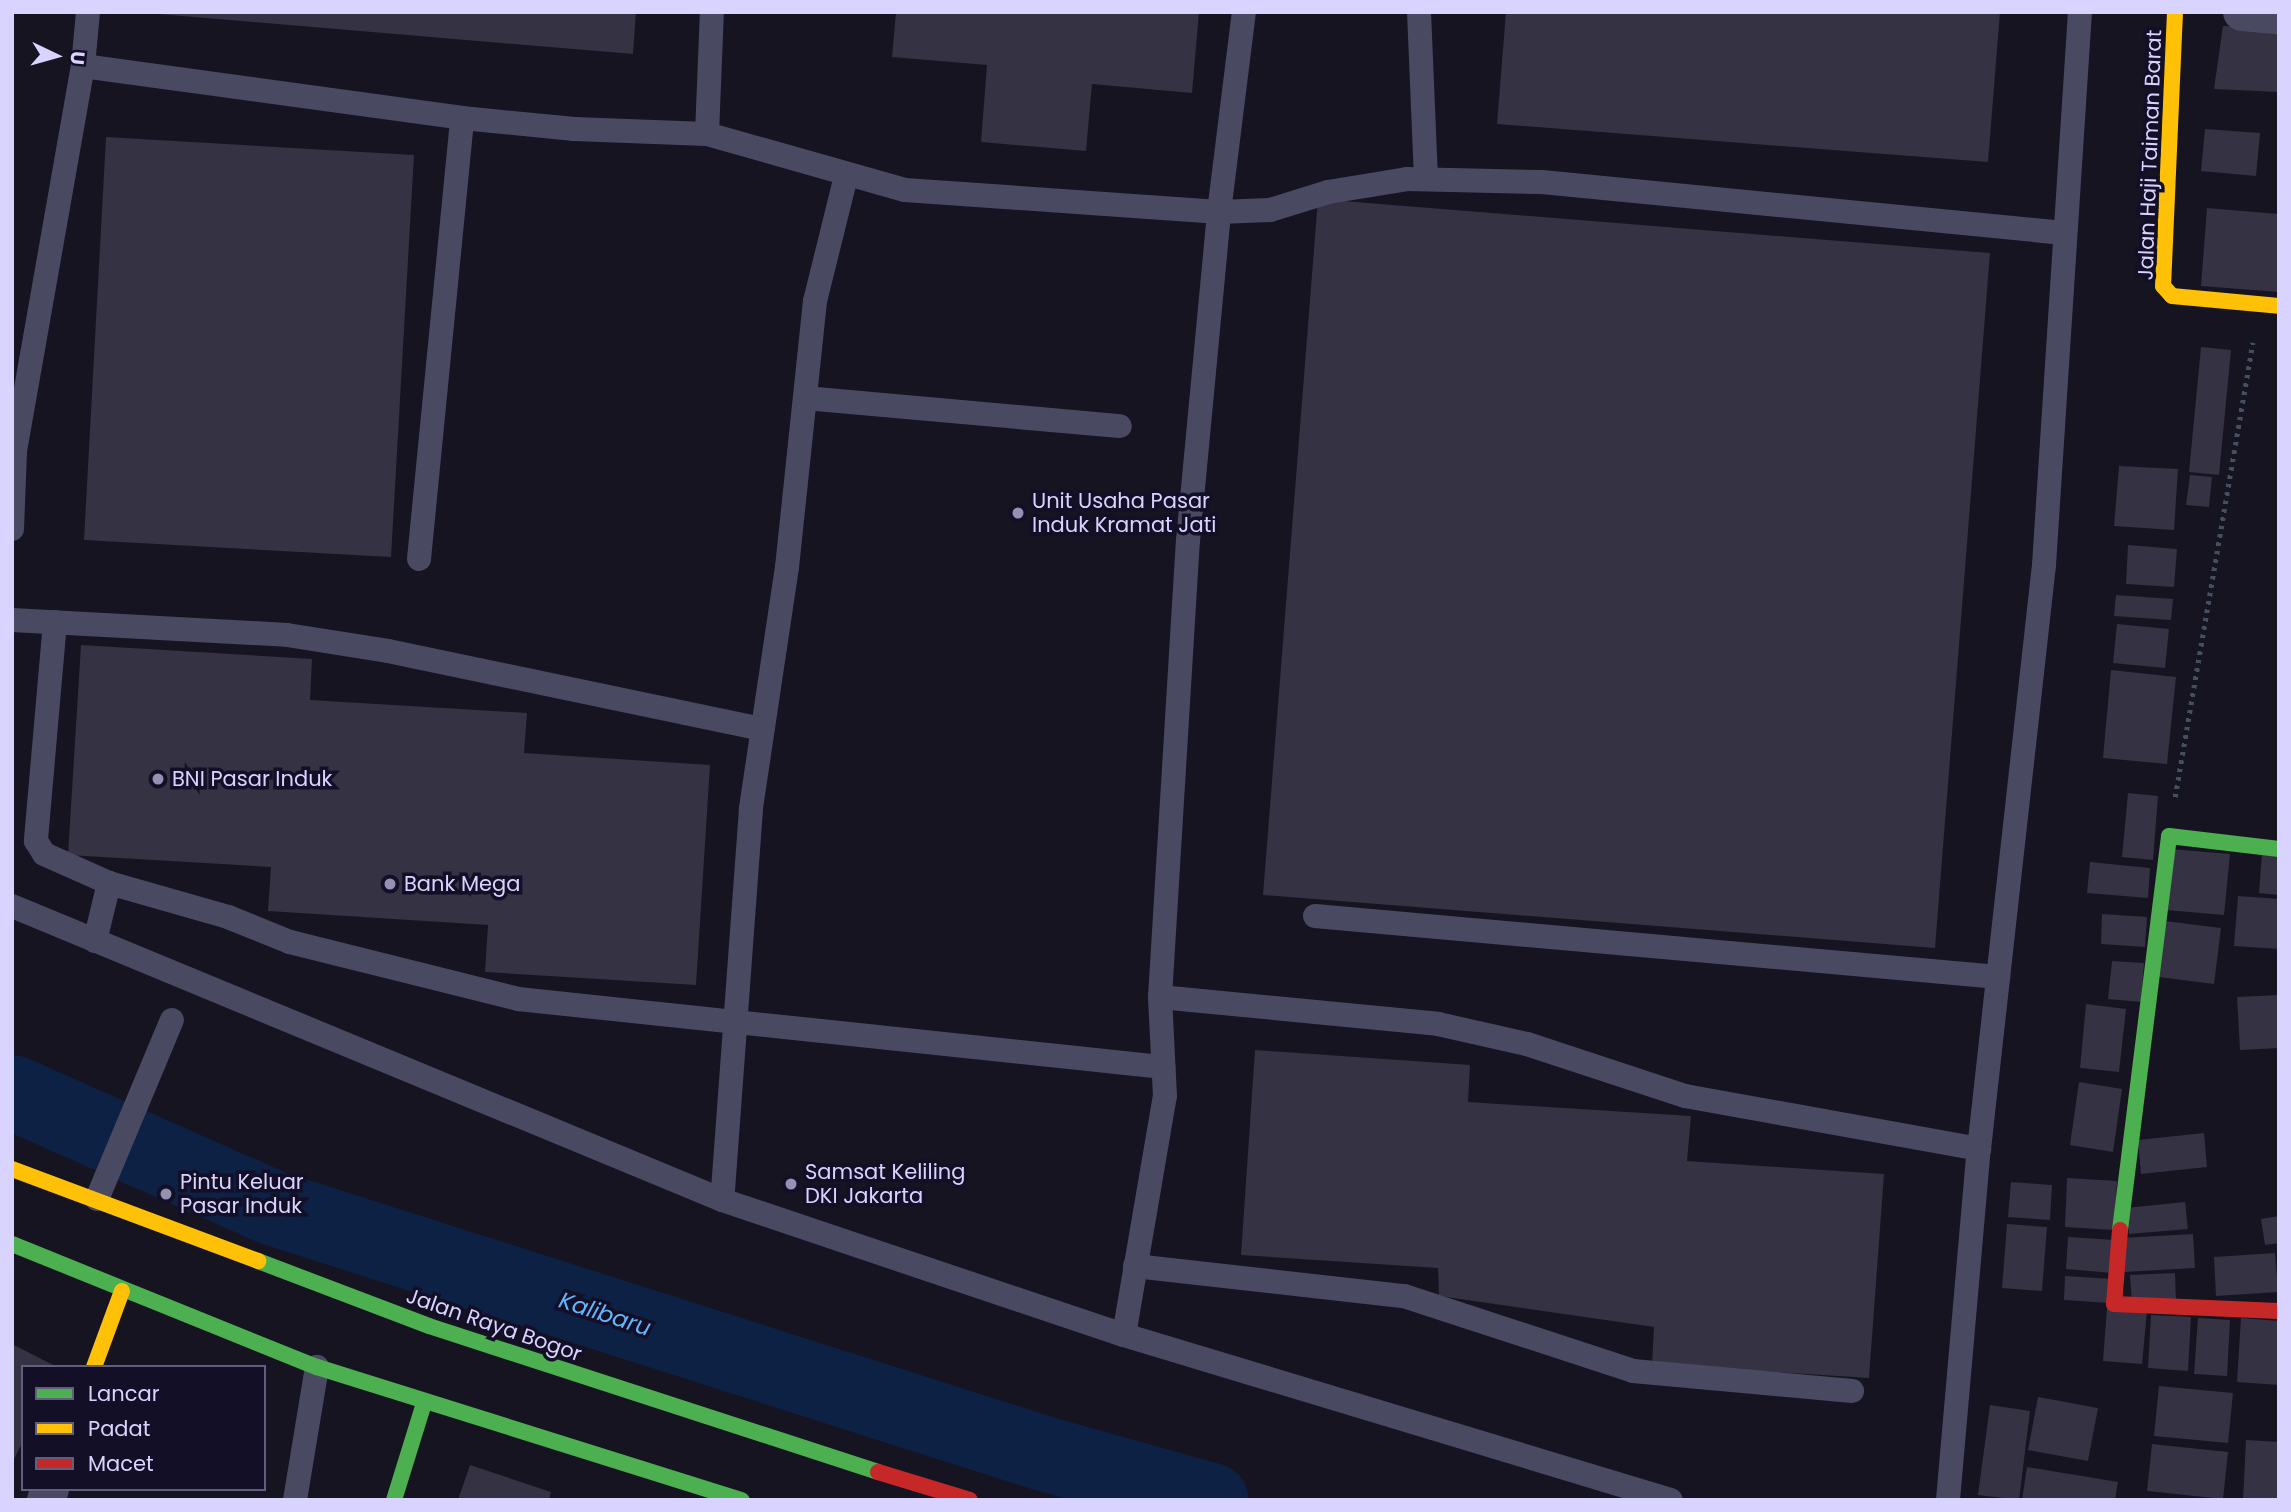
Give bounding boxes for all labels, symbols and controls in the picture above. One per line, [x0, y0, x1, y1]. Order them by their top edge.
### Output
north arrow [21, 21, 91, 91]
street label: Jalan Haji Taiman Barat [2133, 29, 2167, 281]
text: U [63, 50, 91, 66]
place label: Unit Usaha Pasar Induk Kramat Jati [1032, 488, 1216, 538]
marker: Unit Usaha Pasar Induk Kramat Jati [1010, 505, 1026, 521]
place label: BNI Pasar Induk [172, 766, 332, 792]
marker: BNI Pasar Induk [150, 771, 166, 787]
place label: Bank Mega [404, 871, 520, 897]
marker: Bank Mega [382, 876, 398, 892]
place label: Samsat Keliling DKI Jakarta [805, 1159, 965, 1209]
place label: Pintu Keluar Pasar Induk [180, 1169, 304, 1219]
marker: Samsat Keliling DKI Jakarta [783, 1176, 799, 1192]
marker: Pintu Keluar Pasar Induk [158, 1186, 174, 1202]
street label: Jalan Raya Bogor [403, 1283, 585, 1367]
water label: Kalibaru [556, 1286, 654, 1342]
legend [21, 1365, 266, 1491]
text: Lancar [88, 1379, 159, 1408]
text: Padat [88, 1414, 150, 1443]
text: Macet [88, 1449, 154, 1478]

